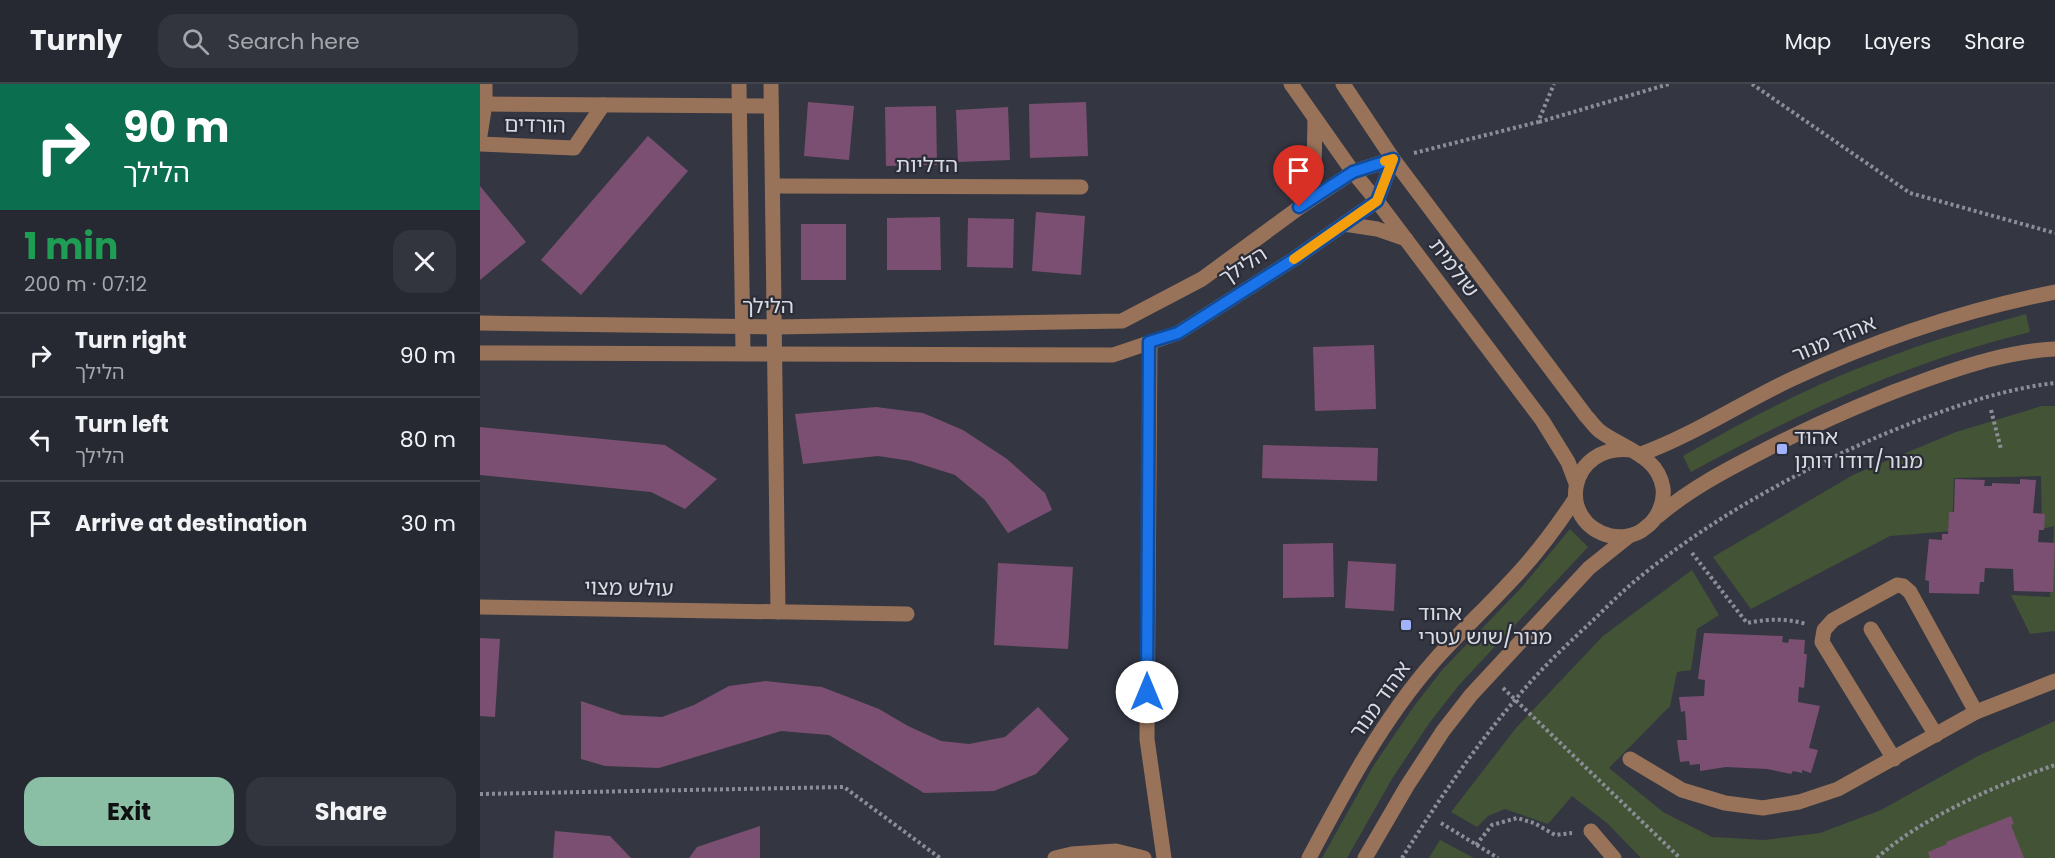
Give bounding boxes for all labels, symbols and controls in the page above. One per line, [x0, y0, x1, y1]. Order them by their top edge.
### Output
search box [158, 14, 578, 68]
text: Turnly [30, 21, 122, 60]
icon: search [179, 25, 212, 58]
text: Search here [227, 26, 360, 57]
text: Map [1785, 27, 1831, 56]
text: Layers [1864, 27, 1931, 56]
text: Share [1964, 27, 2025, 56]
text: 90 m [123, 98, 230, 157]
icon: right [24, 108, 102, 186]
street label: הורדים [504, 109, 566, 140]
pin [1273, 145, 1324, 207]
street label: הדליות [896, 150, 958, 179]
text: הלילך [123, 154, 190, 191]
icon: arrive [1282, 154, 1315, 187]
text: 1 min [24, 221, 118, 272]
button: close [393, 230, 456, 293]
street label: שולמית [1423, 232, 1486, 303]
street label: הלילך [1213, 239, 1272, 292]
text: 200 m · 07:12 [24, 270, 147, 298]
street label: הלילך [742, 291, 794, 320]
street label: אהוד מנור [1787, 308, 1880, 369]
text: Turn right [75, 325, 186, 356]
icon: right [24, 339, 57, 372]
text: 90 m [400, 340, 456, 371]
text: הלילך [75, 358, 125, 386]
text: Turn left [75, 409, 169, 440]
place label: אהוד מנור/דודו דותן [1794, 422, 1923, 475]
icon: left [24, 423, 57, 456]
text: 80 m [400, 424, 456, 455]
text: הלילך [75, 442, 125, 470]
marker: אהוד מנור/דודו דותן [1775, 442, 1789, 456]
icon: arrive [24, 507, 57, 540]
text: Arrive at destination [75, 508, 307, 539]
text: 30 m [401, 508, 456, 539]
street label: עולש מצוי [584, 572, 674, 603]
place label: אהוד מנור/שוש עטרי [1418, 598, 1552, 651]
marker: אהוד מנור/שוש עטרי [1399, 618, 1413, 632]
street label: אהוד מנור [1342, 655, 1417, 744]
position arrow [1115, 660, 1179, 724]
button: Exit [24, 777, 234, 846]
button: Share [246, 777, 456, 846]

